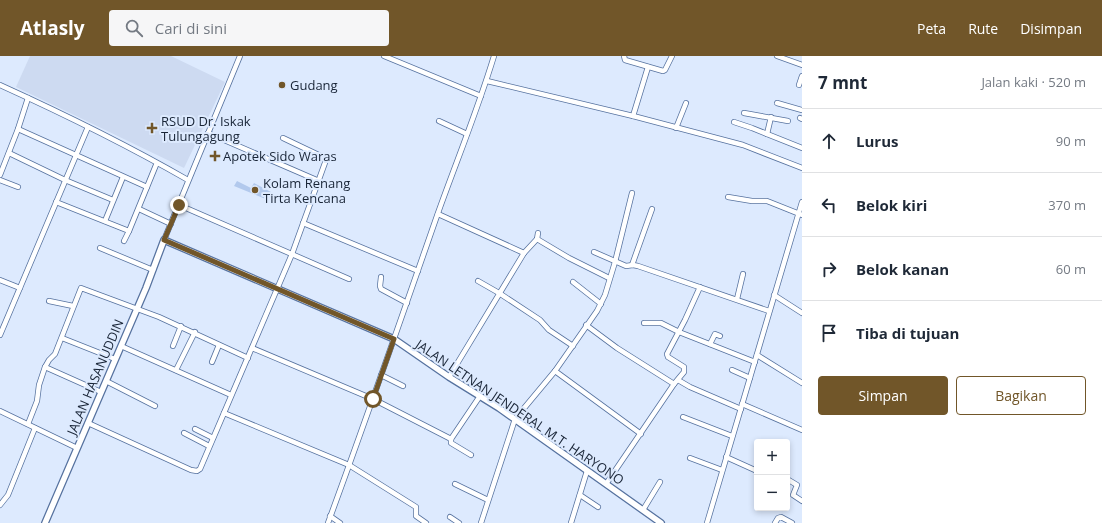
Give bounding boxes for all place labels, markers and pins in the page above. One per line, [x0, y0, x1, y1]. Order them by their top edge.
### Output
place label: Gudang [290, 76, 338, 94]
marker: Gudang [277, 80, 287, 90]
place label: RSUD Dr. Iskak Tulungagung [161, 112, 251, 145]
marker: RSUD Dr. Iskak Tulungagung [146, 122, 158, 134]
place label: Apotek Sido Waras [223, 147, 337, 165]
marker: Apotek Sido Waras [210, 151, 220, 161]
place label: Kolam Renang Tirta Kencana [263, 174, 350, 207]
marker: Kolam Renang Tirta Kencana [250, 185, 260, 195]

